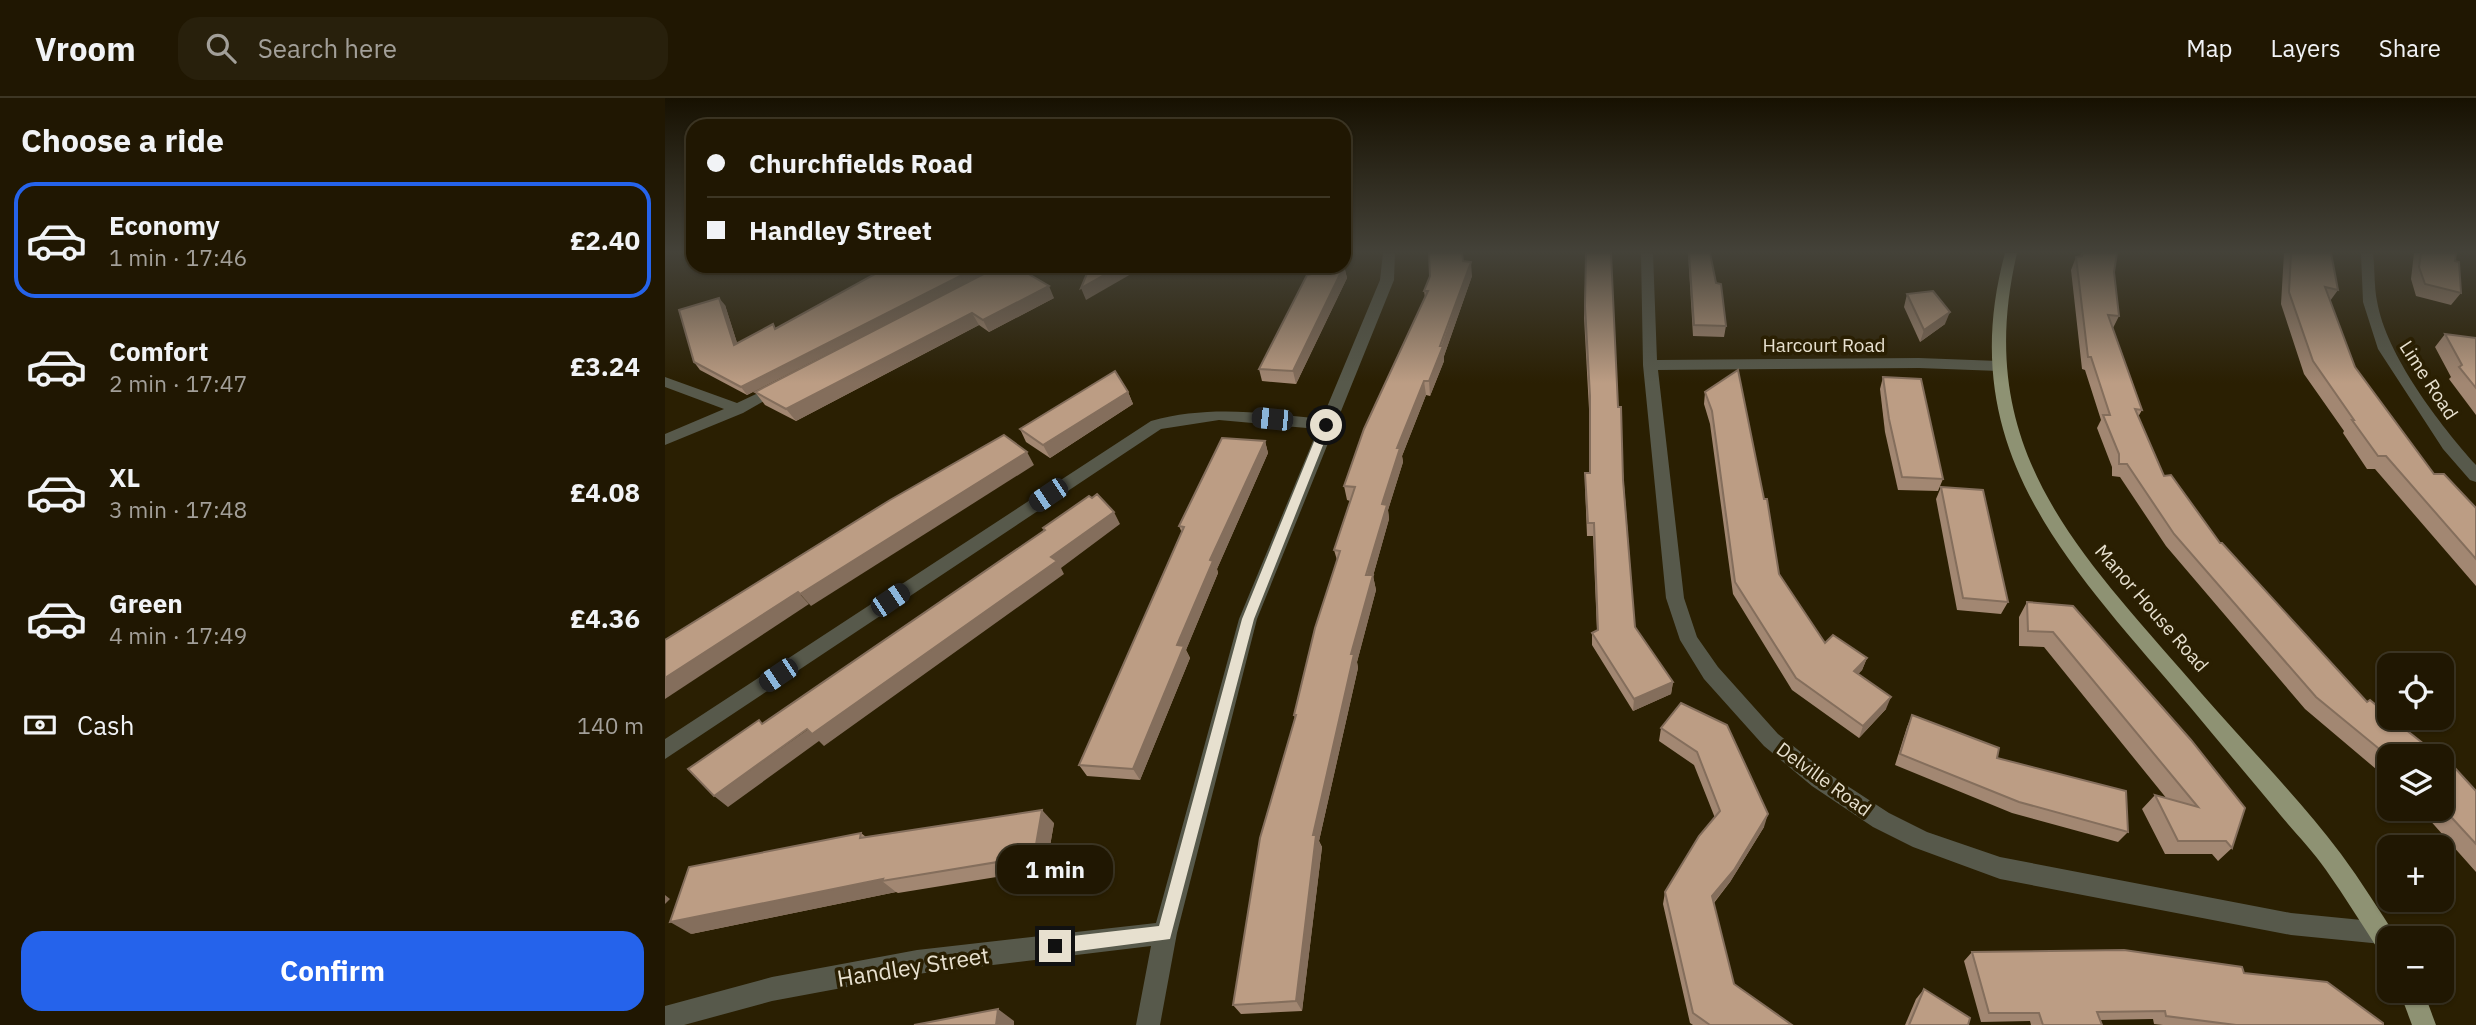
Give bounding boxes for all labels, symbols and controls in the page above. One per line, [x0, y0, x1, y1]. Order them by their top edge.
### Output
search box [178, 17, 668, 80]
text: Vroom [35, 27, 136, 70]
icon: search [202, 29, 240, 67]
text: Search here [258, 31, 397, 65]
text: Map [2186, 32, 2233, 64]
text: Layers [2271, 32, 2341, 64]
text: Share [2379, 32, 2441, 64]
text: Choose a ride [21, 119, 224, 161]
text: Churchfields Road [749, 146, 973, 180]
text: Economy [109, 208, 220, 242]
icon: car [25, 209, 88, 272]
text: Handley Street [749, 213, 932, 247]
text: £2.40 [570, 223, 640, 257]
text: 1 min · 17:46 [109, 242, 247, 272]
street label: Harcourt Road [1762, 333, 1886, 357]
text: Comfort [109, 334, 208, 368]
icon: car [25, 335, 88, 398]
street label: Lime Road [2395, 336, 2463, 424]
text: £3.24 [570, 349, 640, 383]
text: 2 min · 17:47 [109, 368, 247, 398]
car [1251, 406, 1294, 432]
route start [1310, 409, 1342, 441]
text: XL [109, 460, 140, 494]
icon: car [25, 461, 88, 524]
text: £4.08 [570, 475, 640, 509]
car [1025, 475, 1072, 515]
text: 3 min · 17:48 [109, 494, 247, 524]
street label: Manor House Road [2090, 539, 2214, 677]
car [867, 580, 914, 620]
text: Green [109, 586, 183, 620]
icon: car [25, 587, 88, 650]
text: £4.36 [570, 601, 640, 635]
text: 4 min · 17:49 [109, 620, 247, 650]
map controls [2377, 653, 2454, 1003]
button: locate [2377, 653, 2454, 730]
car [755, 655, 802, 695]
icon: cash [21, 706, 59, 744]
text: Cash [77, 708, 134, 742]
text: 140 m [577, 710, 644, 740]
street label: Delville Road [1772, 737, 1876, 821]
button: layers [2377, 744, 2454, 821]
button: + [2377, 835, 2454, 912]
callout: 1 min [997, 844, 1113, 894]
text: 1 min [1025, 854, 1085, 884]
button: − [2377, 926, 2454, 1003]
route end [1039, 930, 1071, 962]
button: Confirm [21, 931, 644, 1011]
street label: Handley Street [835, 939, 991, 993]

